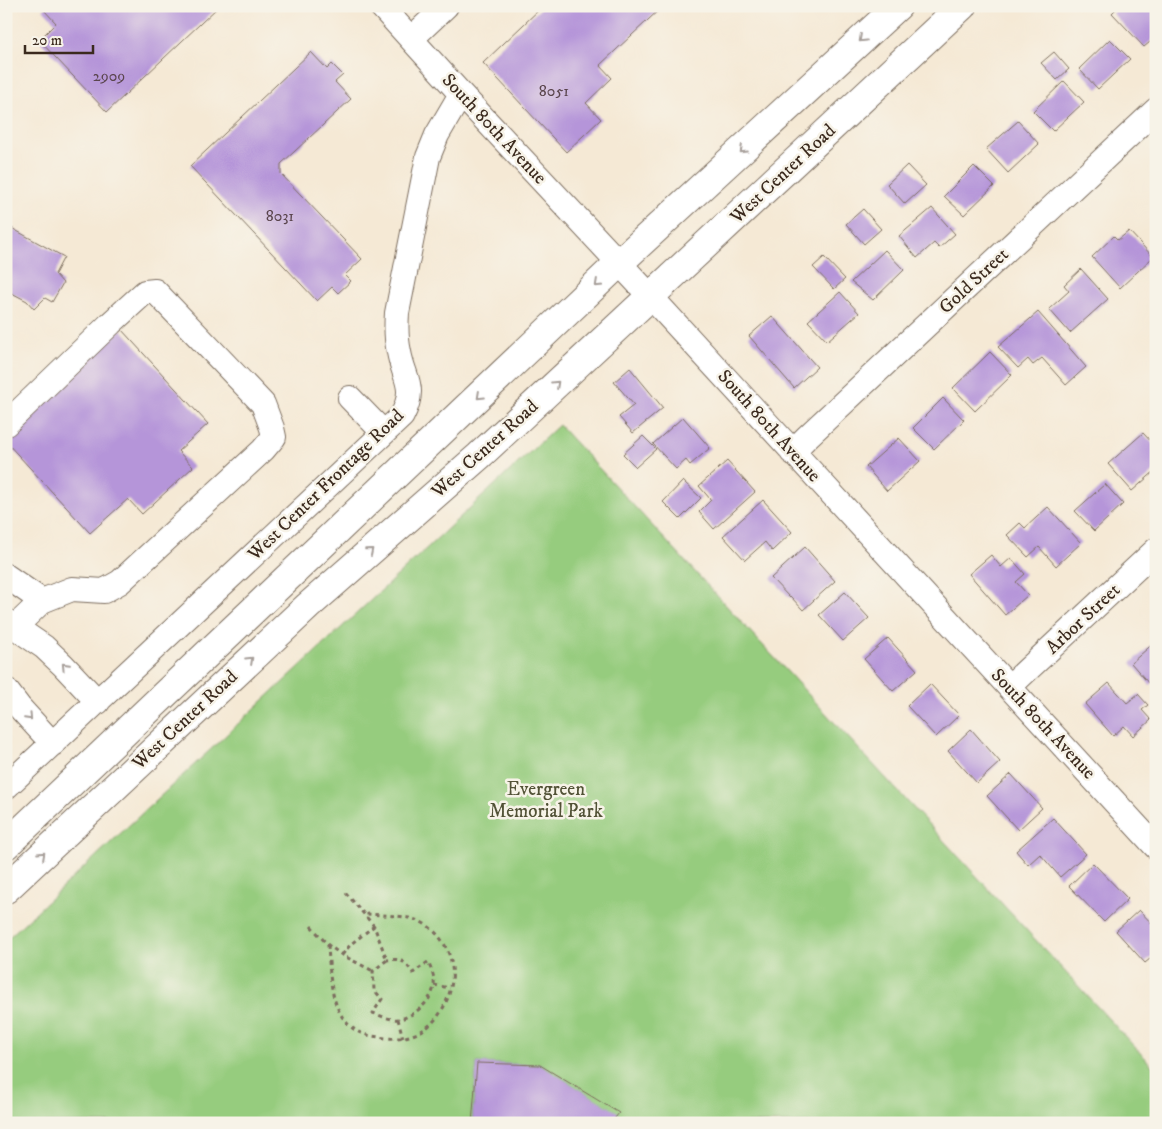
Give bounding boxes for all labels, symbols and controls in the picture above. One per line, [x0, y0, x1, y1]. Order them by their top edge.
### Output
scale bar [25, 22, 92, 54]
text: 20 m [32, 31, 62, 50]
one-way arrow [858, 33, 867, 42]
house number: 2909 [93, 66, 125, 86]
street label: South 80th Avenue [437, 69, 551, 189]
house number: 8051 [539, 81, 569, 101]
street label: West Center Road [725, 119, 841, 229]
one-way arrow [739, 144, 748, 153]
house number: 8031 [266, 206, 294, 226]
street label: Gold Street [934, 243, 1014, 319]
one-way arrow [594, 278, 603, 287]
street label: South 80th Avenue [713, 365, 826, 487]
one-way arrow [551, 381, 560, 390]
one-way arrow [477, 390, 486, 399]
street label: West Center Road [426, 395, 543, 504]
street label: West Center Frontage Road [243, 404, 409, 566]
one-way arrow [365, 548, 374, 557]
street label: Arbor Street [1041, 579, 1125, 659]
one-way arrow [244, 657, 253, 666]
one-way arrow [61, 663, 70, 672]
street label: South 80th Avenue [986, 664, 1100, 784]
street label: West Center Road [127, 665, 243, 775]
one-way arrow [23, 712, 32, 721]
park label: Evergreen Memorial Park [489, 778, 603, 823]
one-way arrow [36, 852, 45, 861]

